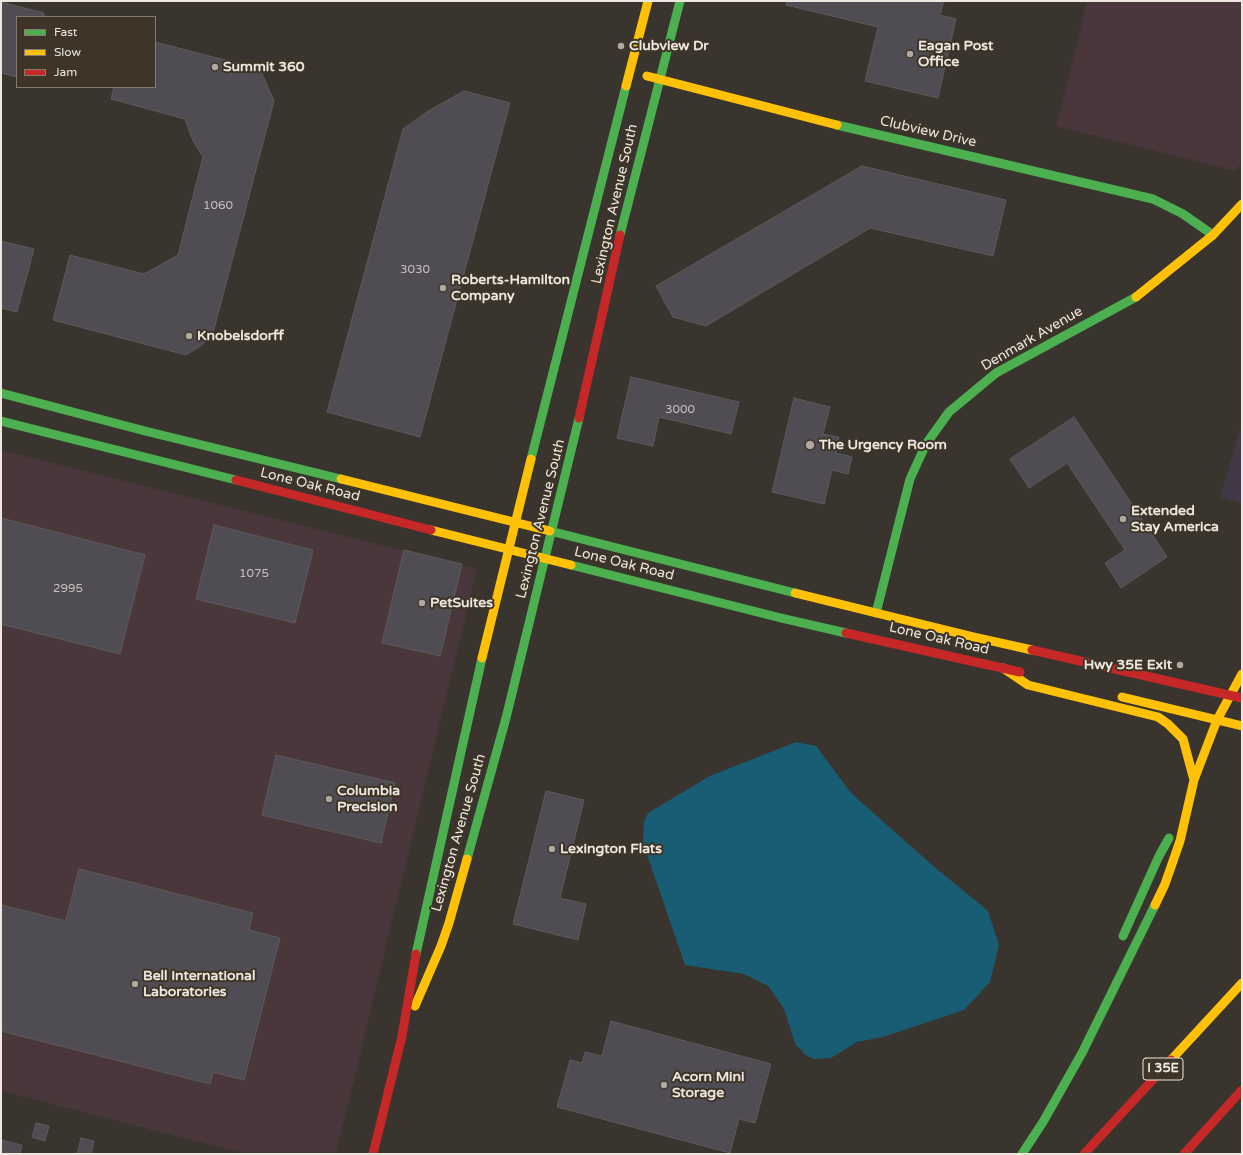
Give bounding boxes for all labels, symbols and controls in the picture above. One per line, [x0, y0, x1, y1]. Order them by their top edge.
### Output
legend [16, 16, 156, 88]
text: Fast [54, 25, 77, 39]
place label: Clubview Dr [629, 38, 709, 54]
place label: Eagan Post Office [918, 38, 993, 70]
marker: Clubview Dr [616, 41, 626, 51]
text: Slow [54, 45, 81, 59]
marker: Eagan Post Office [905, 49, 915, 59]
place label: Summit 360 [223, 59, 305, 75]
marker: Summit 360 [210, 62, 220, 72]
text: Jam [54, 65, 77, 79]
street label: Clubview Drive [878, 113, 978, 151]
street label: Lexington Avenue South [588, 122, 642, 286]
house number: 1060 [203, 199, 233, 213]
house number: 3030 [400, 263, 430, 277]
place label: Roberts-Hamilton Company [451, 272, 570, 304]
marker: Roberts-Hamilton Company [438, 283, 448, 293]
street label: Denmark Avenue [978, 303, 1086, 375]
place label: Knobelsdorff [197, 328, 284, 344]
marker: Knobelsdorff [184, 331, 194, 341]
house number: 3000 [665, 403, 695, 417]
place label: The Urgency Room [819, 437, 947, 453]
street label: Lexington Avenue South [513, 438, 569, 600]
marker: The Urgency Room [804, 439, 816, 451]
street label: Lone Oak Road [258, 464, 362, 506]
place label: Extended Stay America [1131, 503, 1219, 536]
marker: Extended Stay America [1118, 514, 1128, 524]
street label: Lone Oak Road [572, 543, 676, 585]
house number: 1075 [239, 567, 269, 581]
house number: 2995 [53, 582, 83, 596]
place label: PetSuites [430, 595, 493, 611]
marker: PetSuites [417, 598, 427, 608]
street label: Lone Oak Road [887, 619, 991, 659]
place label: Hwy 35E Exit [1084, 657, 1172, 673]
marker: Hwy 35E Exit [1175, 660, 1185, 670]
street label: Lexington Avenue South [428, 752, 490, 914]
place label: Columbia Precision [337, 783, 400, 816]
marker: Columbia Precision [324, 794, 334, 804]
place label: Lexington Flats [560, 841, 662, 857]
marker: Lexington Flats [547, 844, 557, 854]
place label: Bell International Laboratories [143, 968, 255, 1000]
marker: Bell International Laboratories [130, 979, 140, 989]
road number: I 35E [1143, 1058, 1183, 1080]
place label: Acorn Mini Storage [672, 1069, 745, 1102]
marker: Acorn Mini Storage [659, 1080, 669, 1090]

